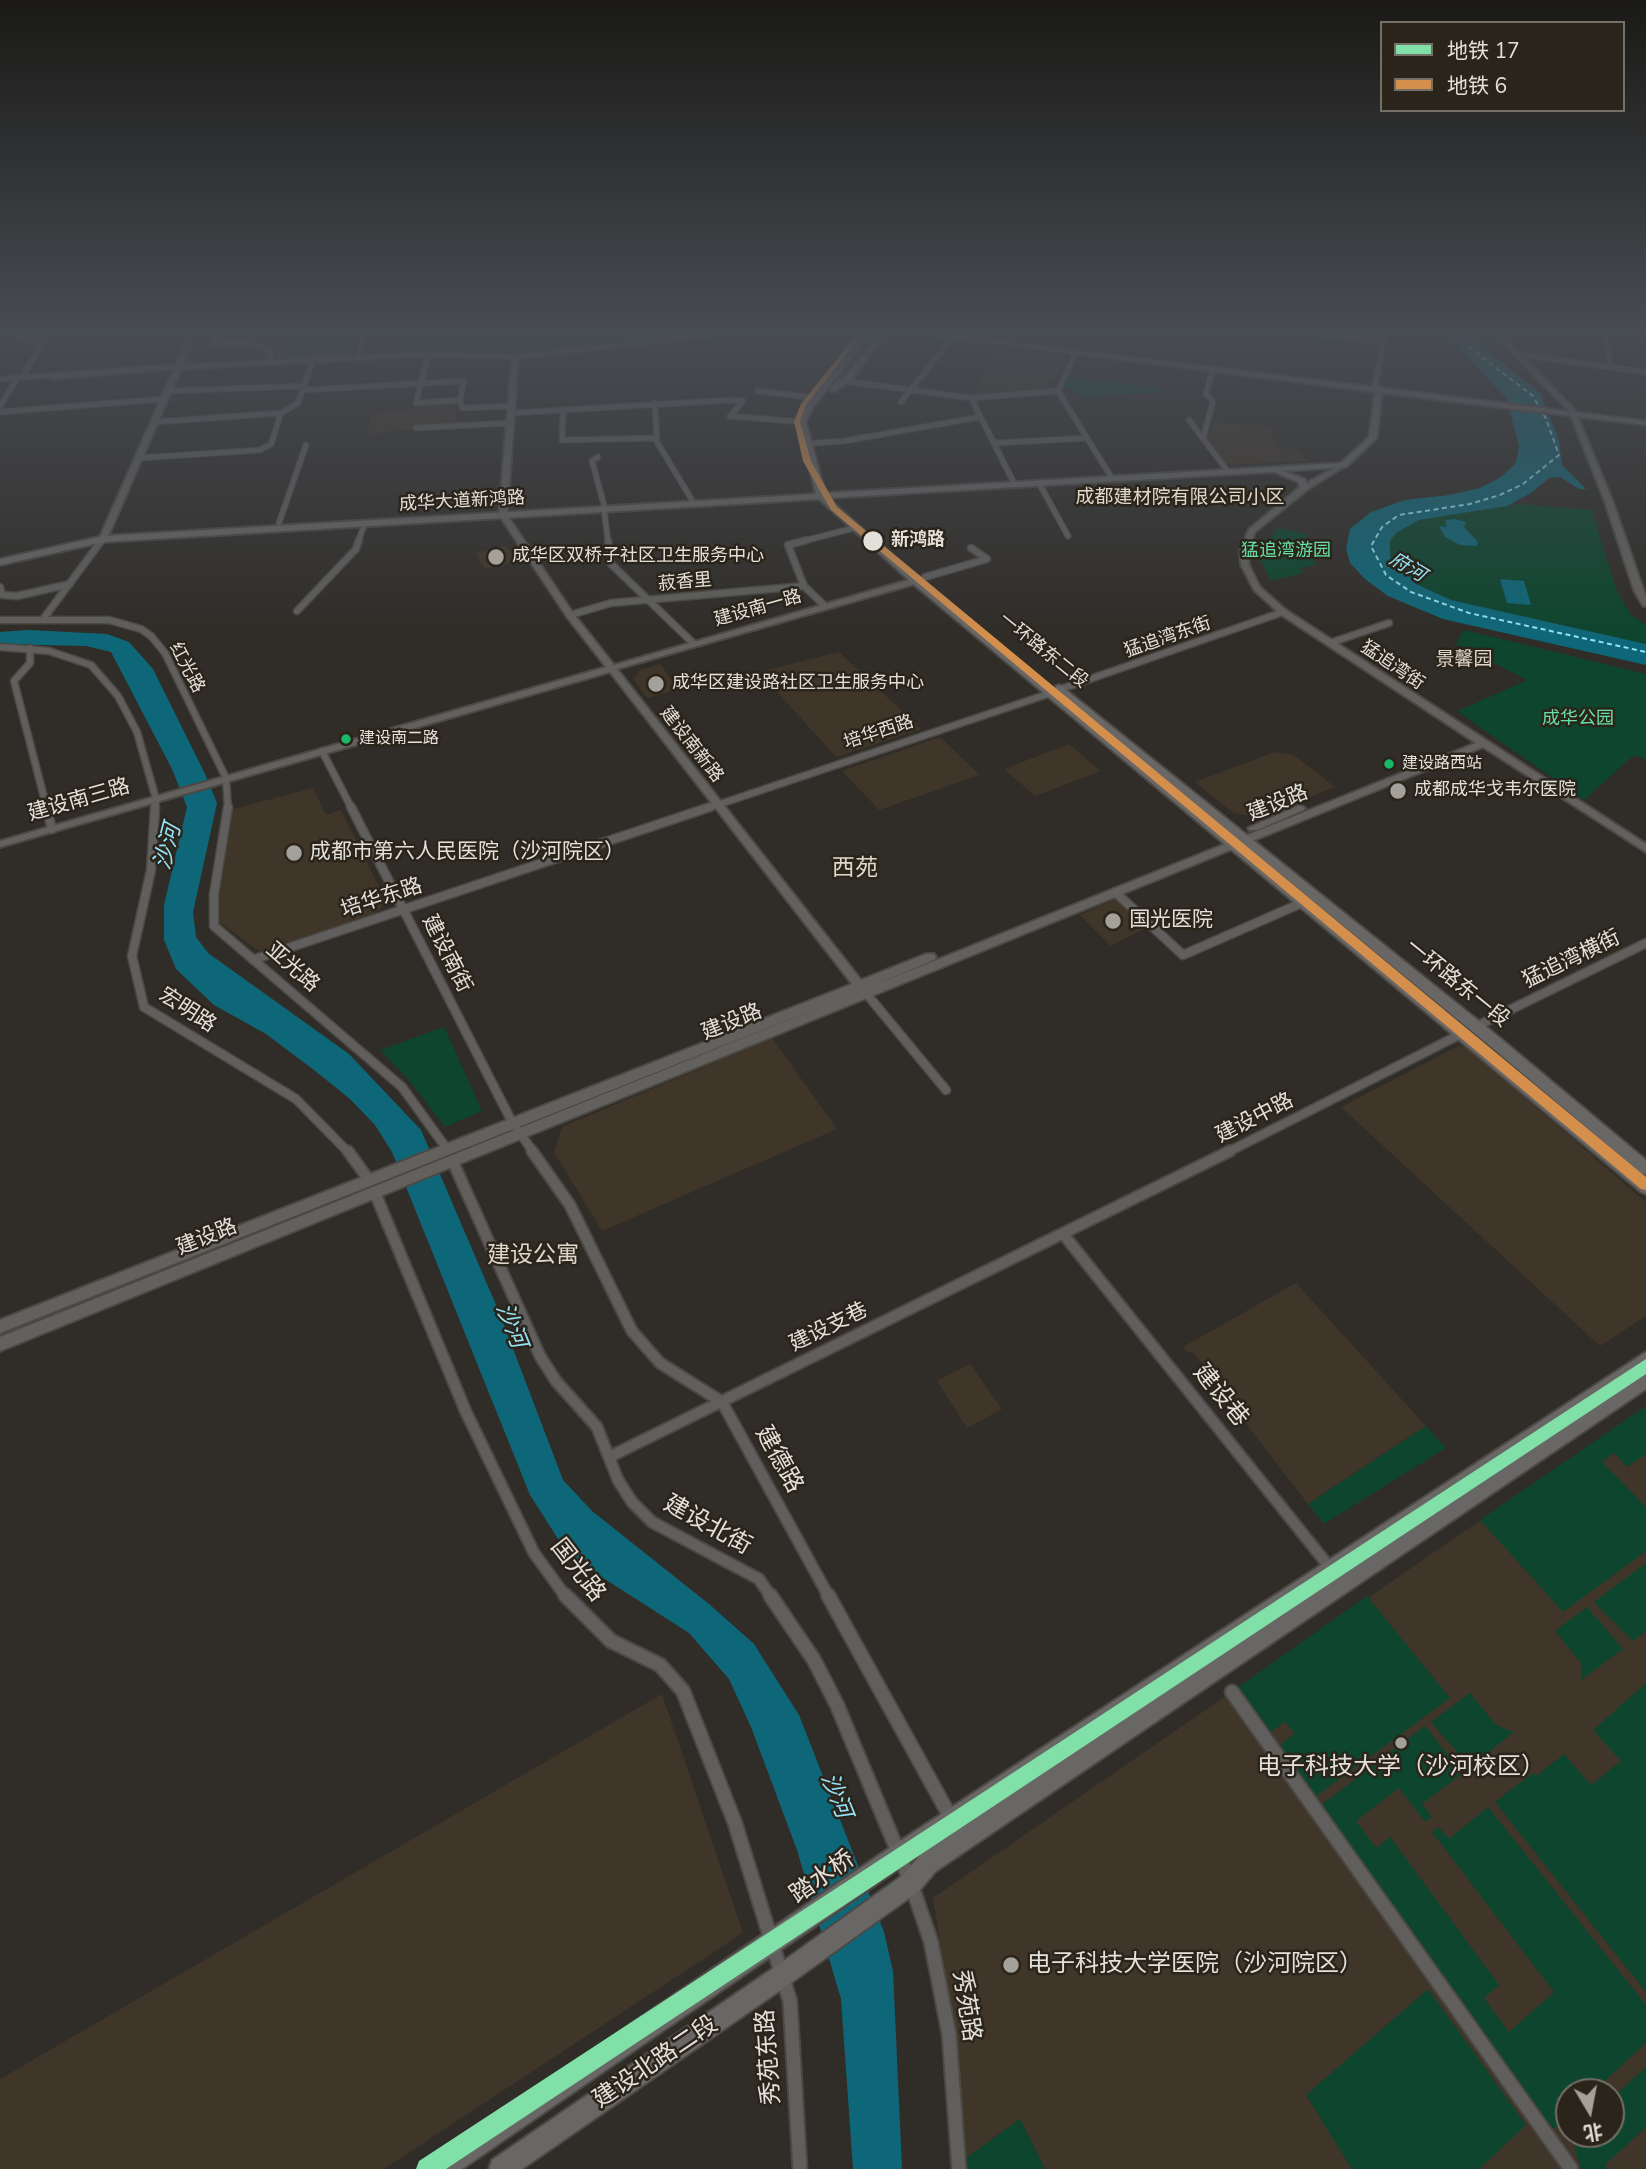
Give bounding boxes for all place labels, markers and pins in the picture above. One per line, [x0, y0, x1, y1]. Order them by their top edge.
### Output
marker: 新鸿路 [861, 529, 885, 553]
place label: 新鸿路 [891, 530, 945, 552]
place label: 成华区双桥子社区卫生服务中心 [512, 546, 764, 568]
marker: 成华区双桥子社区卫生服务中心 [486, 547, 506, 567]
place label: 成华区建设路社区卫生服务中心 [672, 673, 924, 695]
marker: 成华区建设路社区卫生服务中心 [646, 674, 666, 694]
place label: 建设南二路 [359, 729, 439, 749]
marker: 建设南二路 [339, 732, 353, 746]
place label: 建设路西站 [1402, 754, 1482, 774]
marker: 建设路西站 [1382, 757, 1396, 771]
place label: 成都成华戈韦尔医院 [1414, 780, 1576, 802]
marker: 成都成华戈韦尔医院 [1388, 781, 1408, 801]
place label: 成都市第六人民医院（沙河院区） [310, 840, 625, 866]
marker: 成都市第六人民医院（沙河院区） [284, 843, 304, 863]
place label: 国光医院 [1129, 908, 1213, 934]
marker: 国光医院 [1103, 911, 1123, 931]
marker: 电子科技大学（沙河校区） [1393, 1735, 1409, 1751]
place label: 电子科技大学（沙河校区） [1257, 1754, 1545, 1782]
place label: 电子科技大学医院（沙河院区） [1027, 1951, 1363, 1979]
marker: 电子科技大学医院（沙河院区） [1001, 1955, 1021, 1975]

